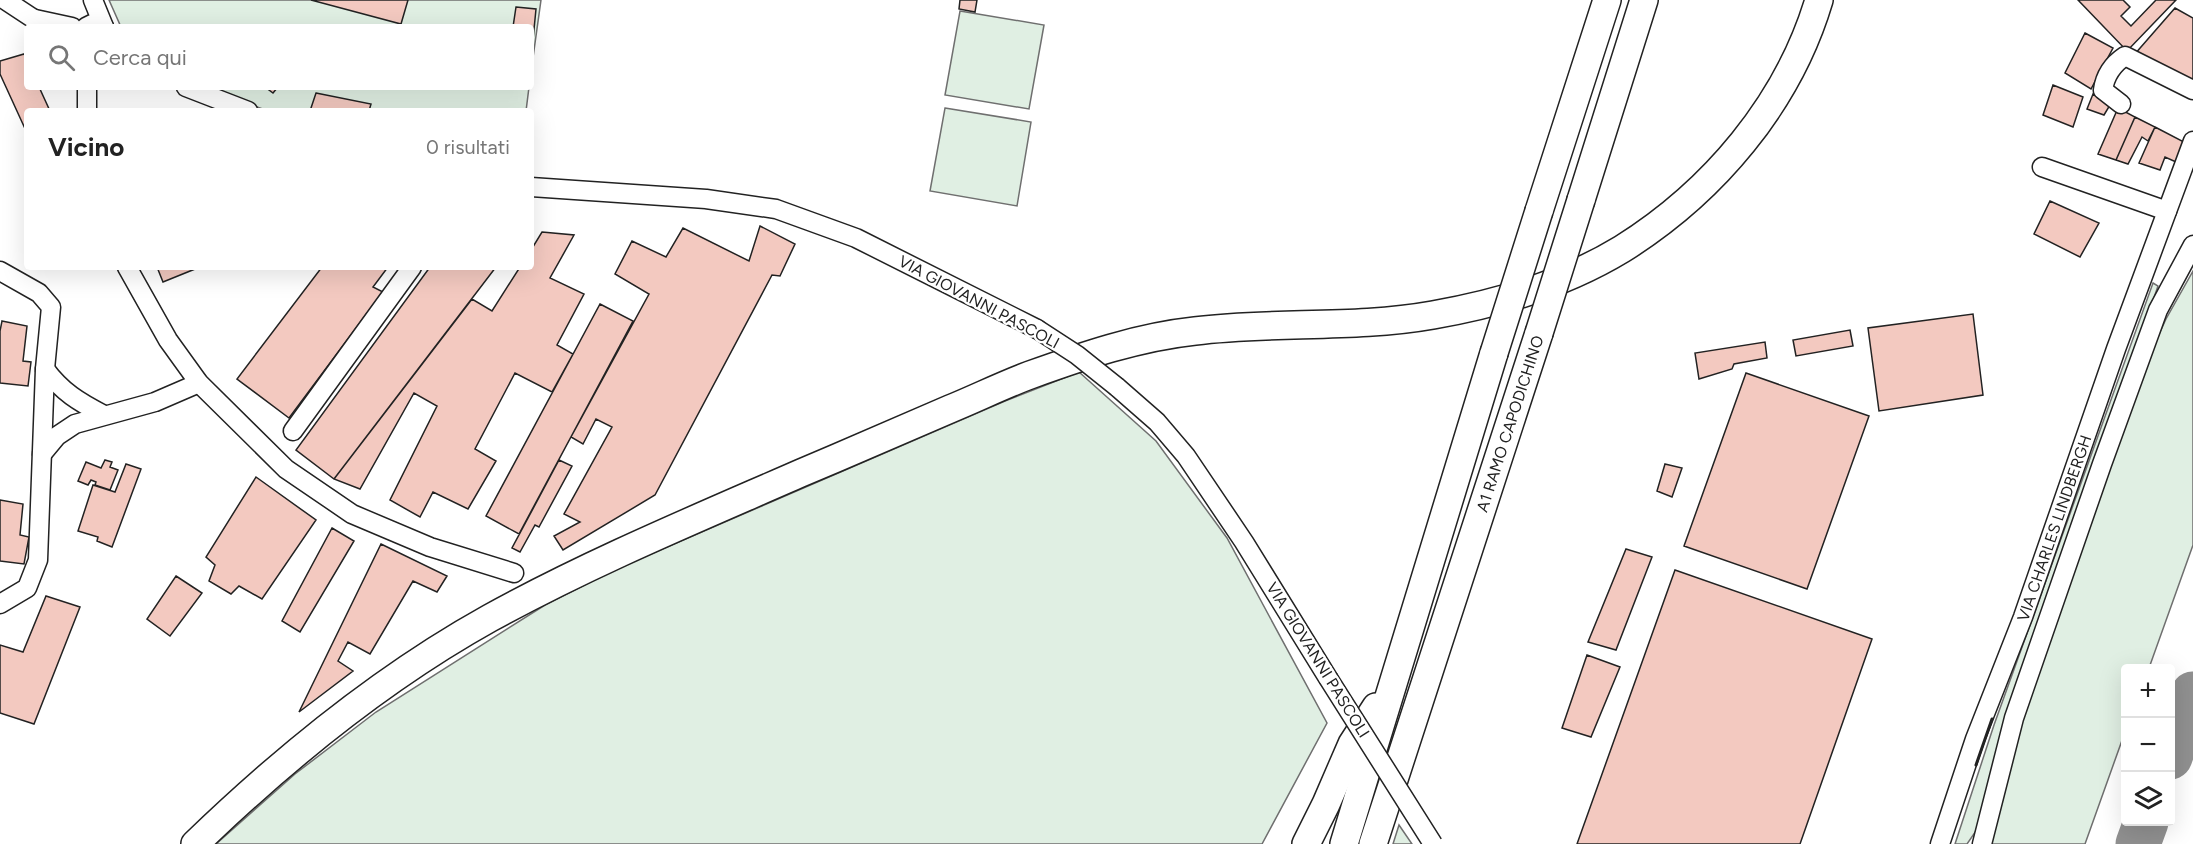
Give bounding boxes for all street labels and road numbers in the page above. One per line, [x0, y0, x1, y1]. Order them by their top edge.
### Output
street label: VIA GIOVANNI PASCOLI [895, 251, 1063, 353]
street label: A1 RAMO CAPODICHINO [1472, 333, 1547, 514]
street label: VIA CHARLES LINDBERGH [2013, 432, 2095, 624]
street label: VIA GIOVANNI PASCOLI [1262, 579, 1374, 741]

